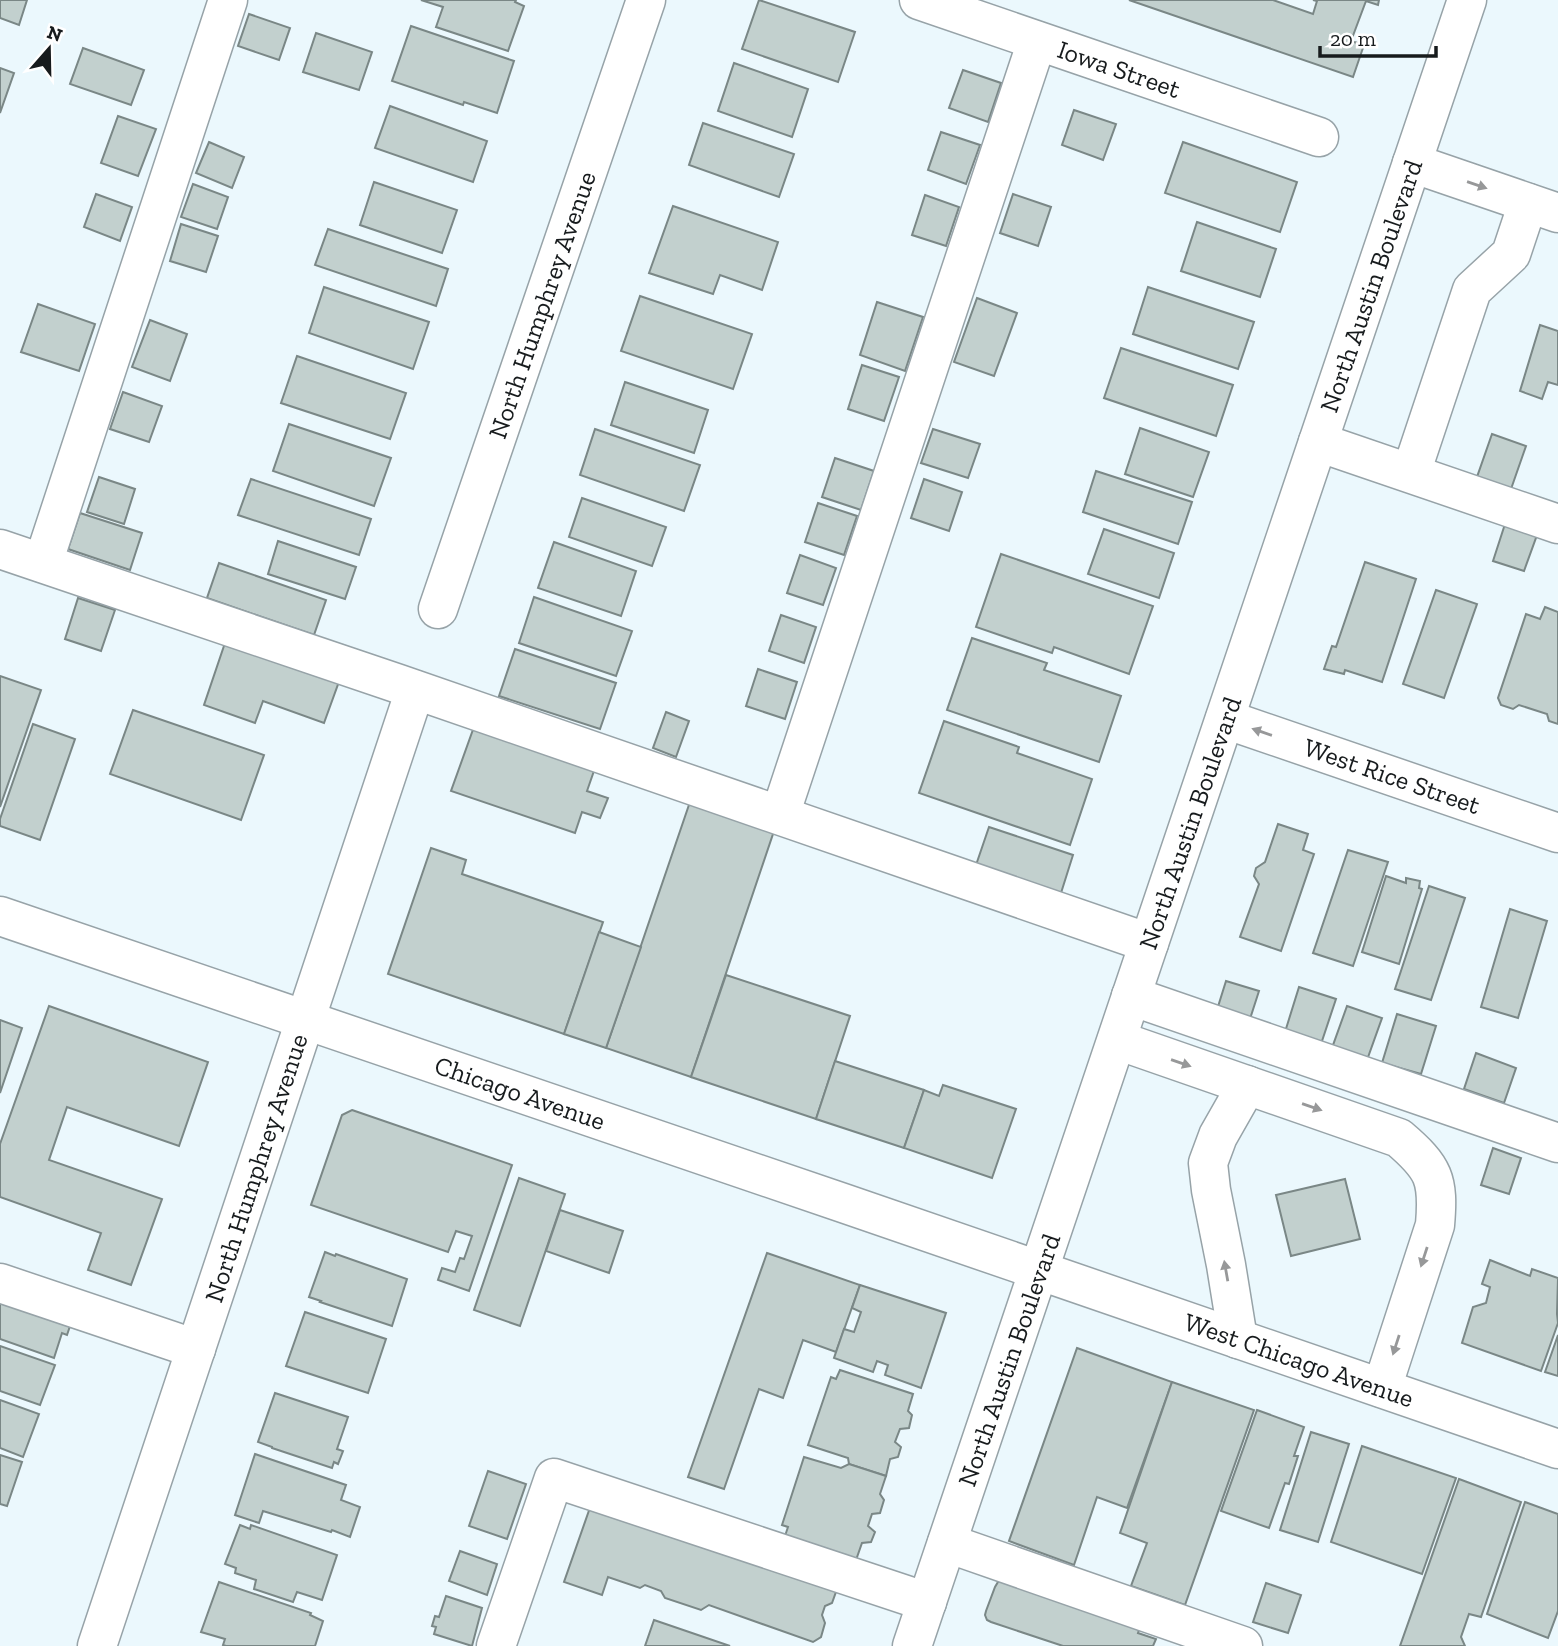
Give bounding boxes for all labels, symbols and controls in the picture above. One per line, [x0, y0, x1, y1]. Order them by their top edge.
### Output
north arrow [14, 14, 84, 84]
scale bar [1320, 14, 1436, 58]
text: N [44, 20, 65, 47]
text: 20 m [1330, 26, 1376, 51]
street label: Iowa Street [1053, 33, 1185, 105]
street label: North Austin Boulevard [1313, 155, 1429, 417]
street label: North Humphrey Avenue [481, 167, 603, 443]
one-way arrow [1466, 180, 1487, 191]
street label: North Austin Boulevard [1132, 692, 1248, 954]
one-way arrow [1251, 726, 1272, 737]
street label: West Rice Street [1300, 731, 1485, 821]
street label: North Humphrey Avenue [197, 1030, 315, 1306]
street label: Chicago Avenue [430, 1049, 610, 1137]
one-way arrow [1171, 1058, 1192, 1069]
one-way arrow [1301, 1102, 1322, 1113]
street label: North Austin Boulevard [951, 1229, 1067, 1491]
one-way arrow [1419, 1247, 1429, 1268]
one-way arrow [1221, 1260, 1232, 1282]
street label: West Chicago Avenue [1180, 1306, 1418, 1414]
one-way arrow [1390, 1335, 1400, 1356]

